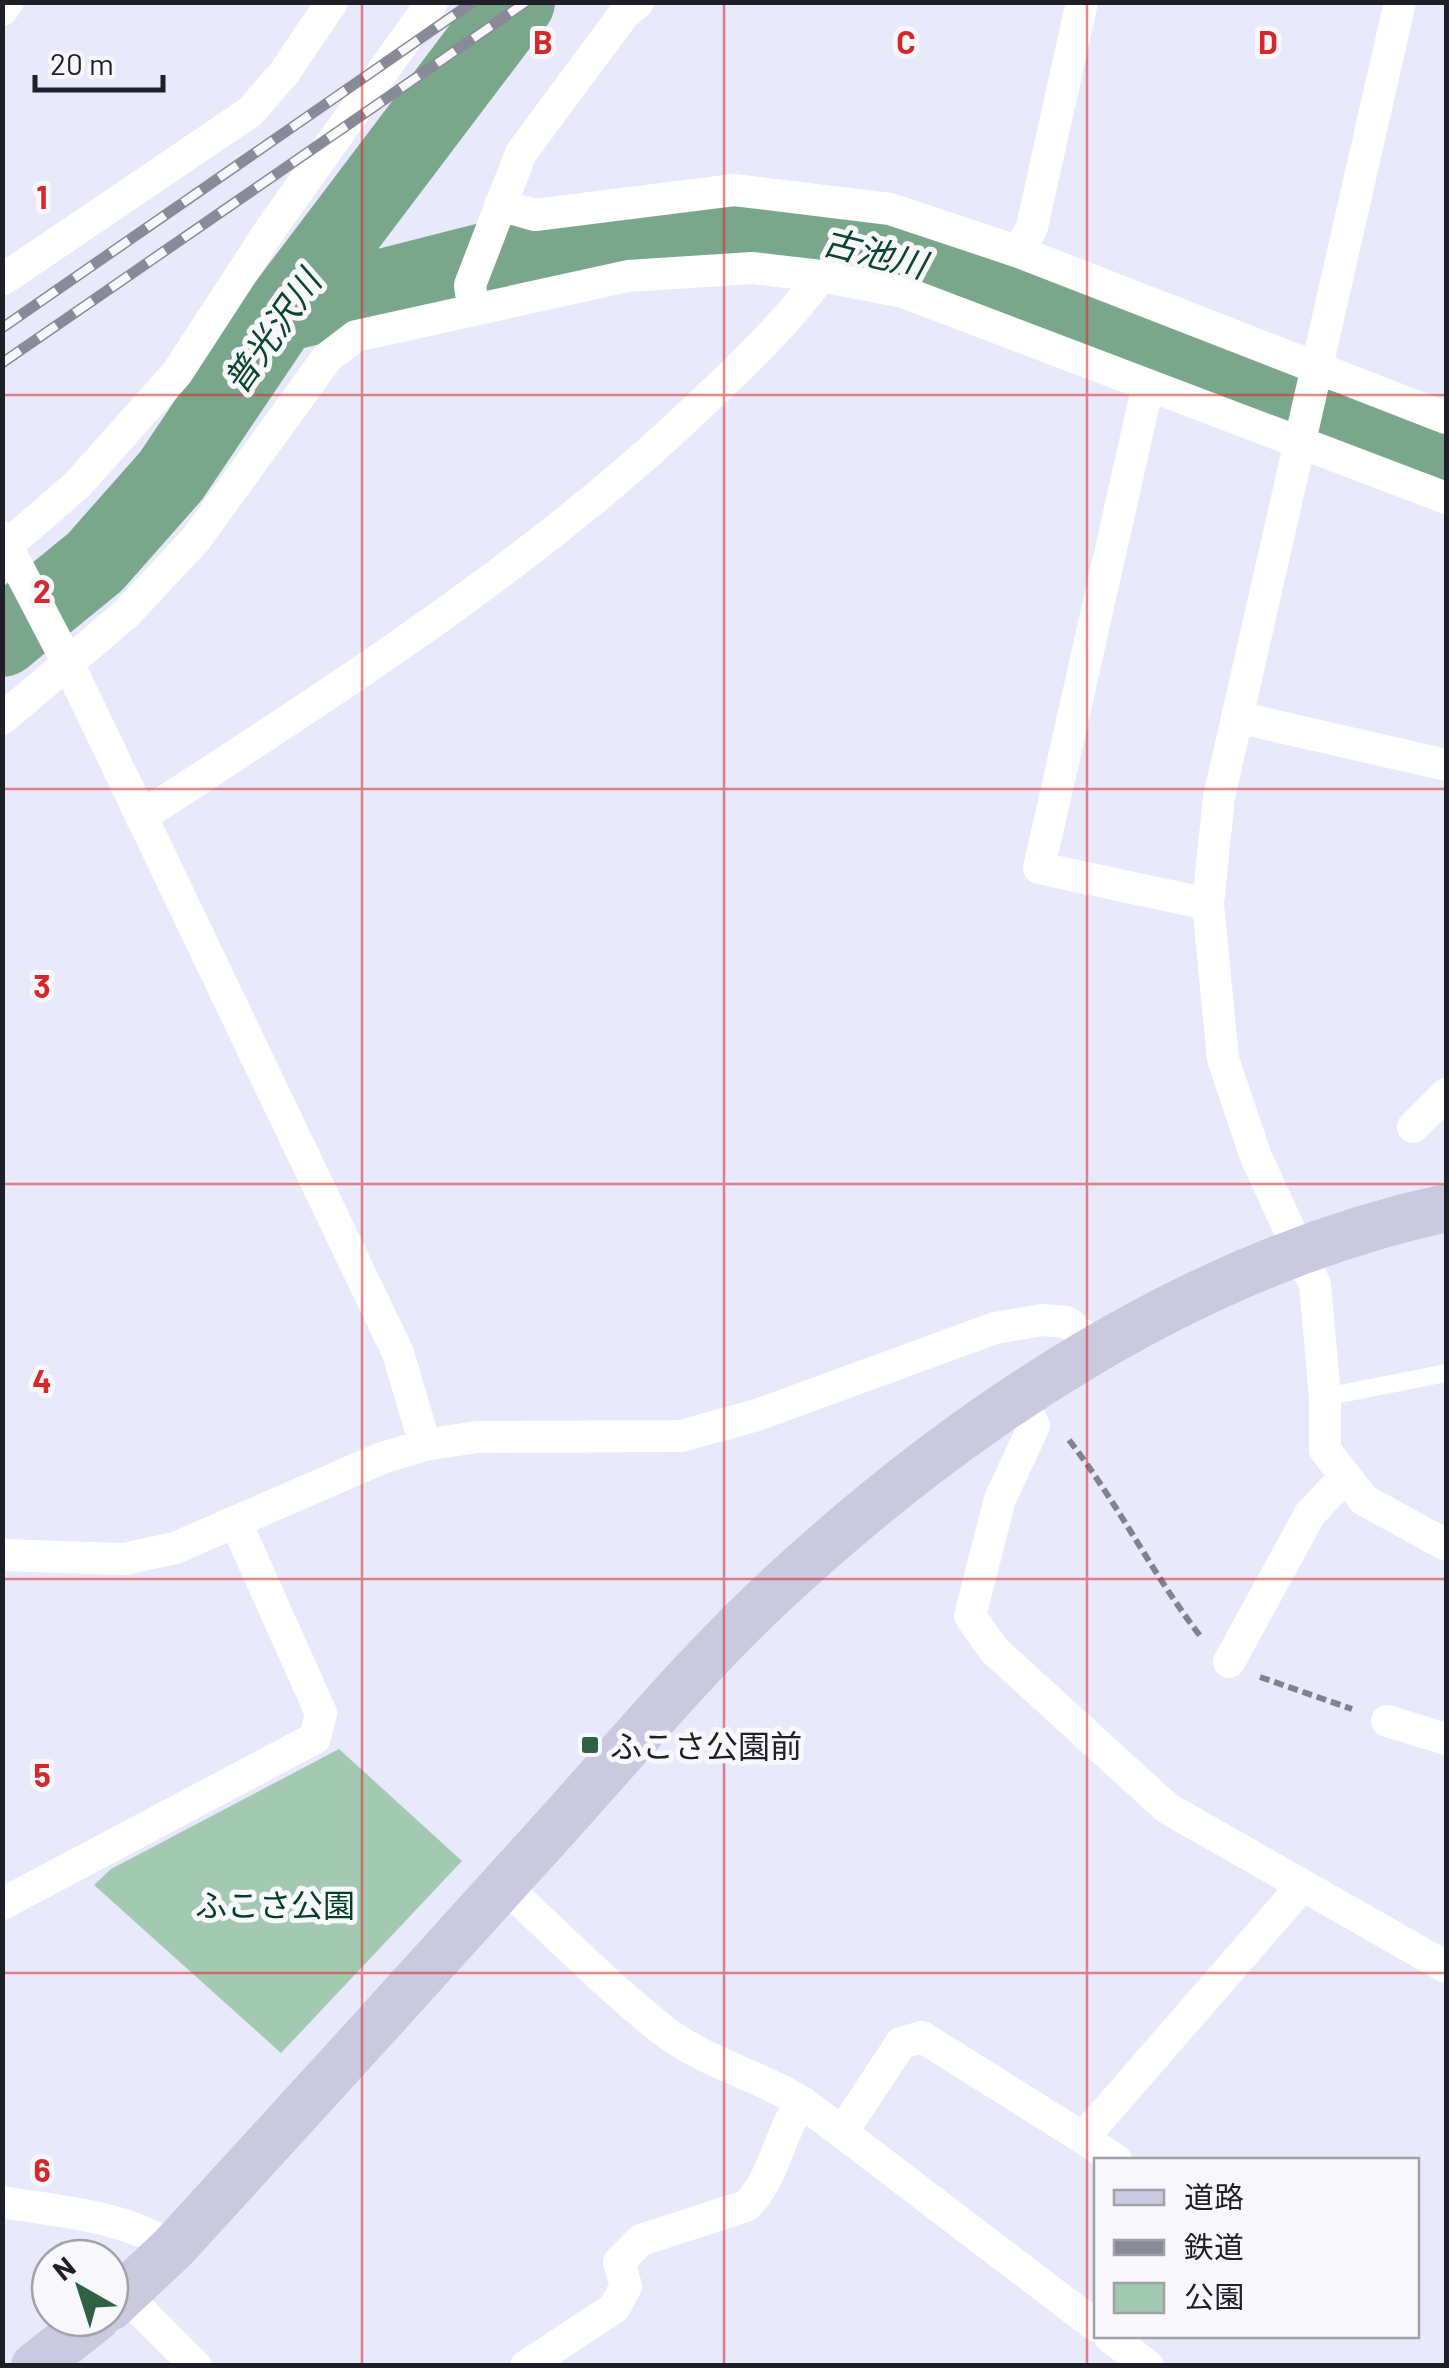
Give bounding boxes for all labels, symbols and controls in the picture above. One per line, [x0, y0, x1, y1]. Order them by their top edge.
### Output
text: B [533, 22, 553, 60]
text: C [896, 22, 916, 60]
text: D [1258, 22, 1278, 60]
scale bar [35, 30, 162, 92]
text: 20 m [50, 45, 114, 81]
text: 1 [36, 177, 48, 215]
water label: 古池川 [819, 219, 935, 286]
water label: 普光沢川 [214, 258, 331, 400]
text: 2 [33, 571, 51, 609]
text: 3 [33, 966, 51, 1004]
text: 4 [32, 1361, 52, 1399]
place label: ふこさ公園前 [610, 1726, 802, 1764]
marker: ふこさ公園前 [579, 1734, 601, 1756]
text: 5 [33, 1755, 51, 1793]
park label: ふこさ公園 [195, 1885, 355, 1923]
text: 6 [33, 2150, 51, 2188]
legend [1094, 2158, 1419, 2338]
text: 道路 [1184, 2178, 1244, 2214]
text: 鉄道 [1184, 2228, 1244, 2264]
north arrow [30, 2238, 130, 2338]
text: N [46, 2249, 82, 2287]
text: 公園 [1184, 2278, 1244, 2314]

